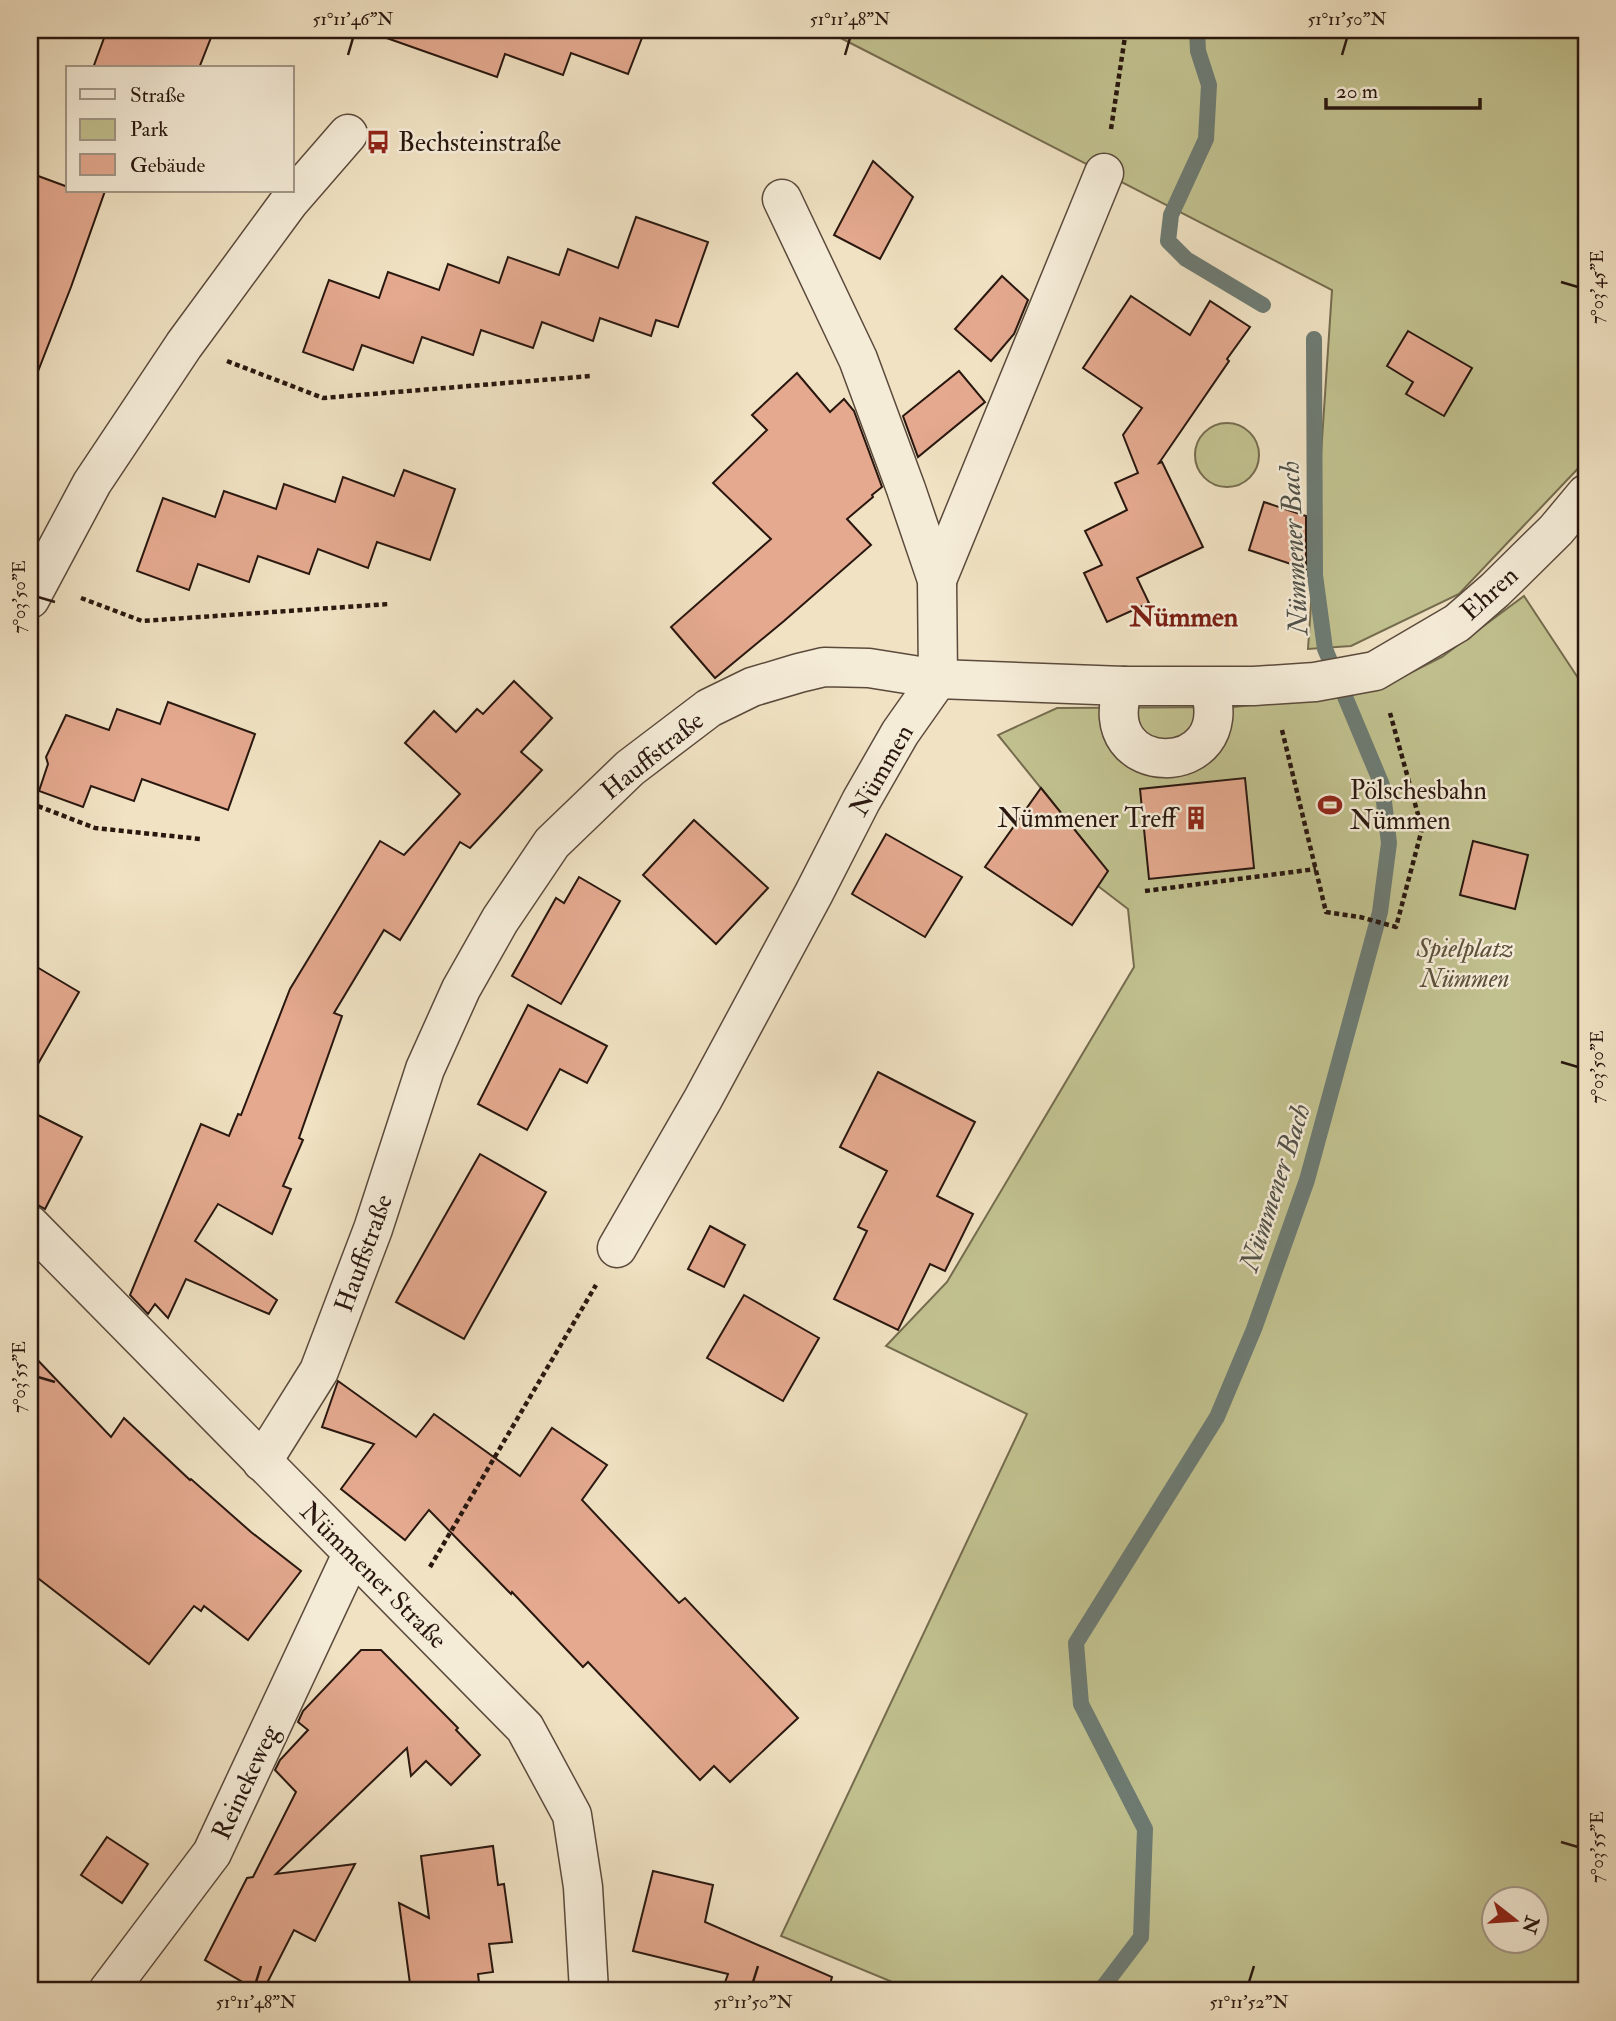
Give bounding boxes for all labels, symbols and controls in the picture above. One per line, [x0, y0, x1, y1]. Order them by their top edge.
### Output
text: 51°11'46"N [313, 8, 393, 31]
text: 51°11'48"N [810, 8, 890, 31]
text: 51°11'50"N [1307, 8, 1387, 31]
legend [66, 66, 294, 192]
scale bar [1326, 66, 1480, 110]
text: 20 m [1336, 78, 1378, 105]
text: Straße [130, 82, 185, 109]
text: Park [130, 116, 168, 143]
place label: Bechsteinstraße [398, 127, 561, 159]
bus stop icon: Bechsteinstraße [364, 128, 392, 156]
text: Gebäude [130, 152, 206, 179]
text: 7°03'45"E [1586, 250, 1609, 324]
water label: Nümmener Bach [1272, 460, 1317, 638]
text: 7°03'50"E [8, 560, 31, 634]
street label: Ehren [1454, 560, 1525, 628]
district label: Nümmen [1129, 600, 1239, 635]
street label: Hauffstraße [595, 705, 711, 807]
street label: Nümmen [843, 719, 921, 822]
place label: Pölschesbahn Nümmen [1350, 775, 1487, 837]
sports icon: Pölschesbahn Nümmen [1316, 791, 1344, 819]
place label: Nümmener Treff [998, 803, 1180, 835]
building icon: Nümmener Treff [1182, 804, 1210, 832]
park label: Spielplatz Nümmen [1415, 933, 1514, 995]
text: 7°03'50"E [1586, 1030, 1609, 1104]
water label: Nümmener Bach [1231, 1099, 1319, 1278]
street label: Hauffstraße [328, 1190, 400, 1317]
text: 7°03'55"E [8, 1341, 31, 1413]
street label: Nümmener Straße [293, 1496, 454, 1656]
street label: Reinekeweg [205, 1719, 287, 1845]
text: 7°03'55"E [1586, 1811, 1609, 1883]
north arrow [1480, 1884, 1550, 1954]
text: N [1516, 1912, 1545, 1937]
text: 51°11'48"N [216, 1991, 296, 2014]
text: 51°11'50"N [713, 1991, 793, 2014]
text: 51°11'52"N [1209, 1991, 1289, 2014]

